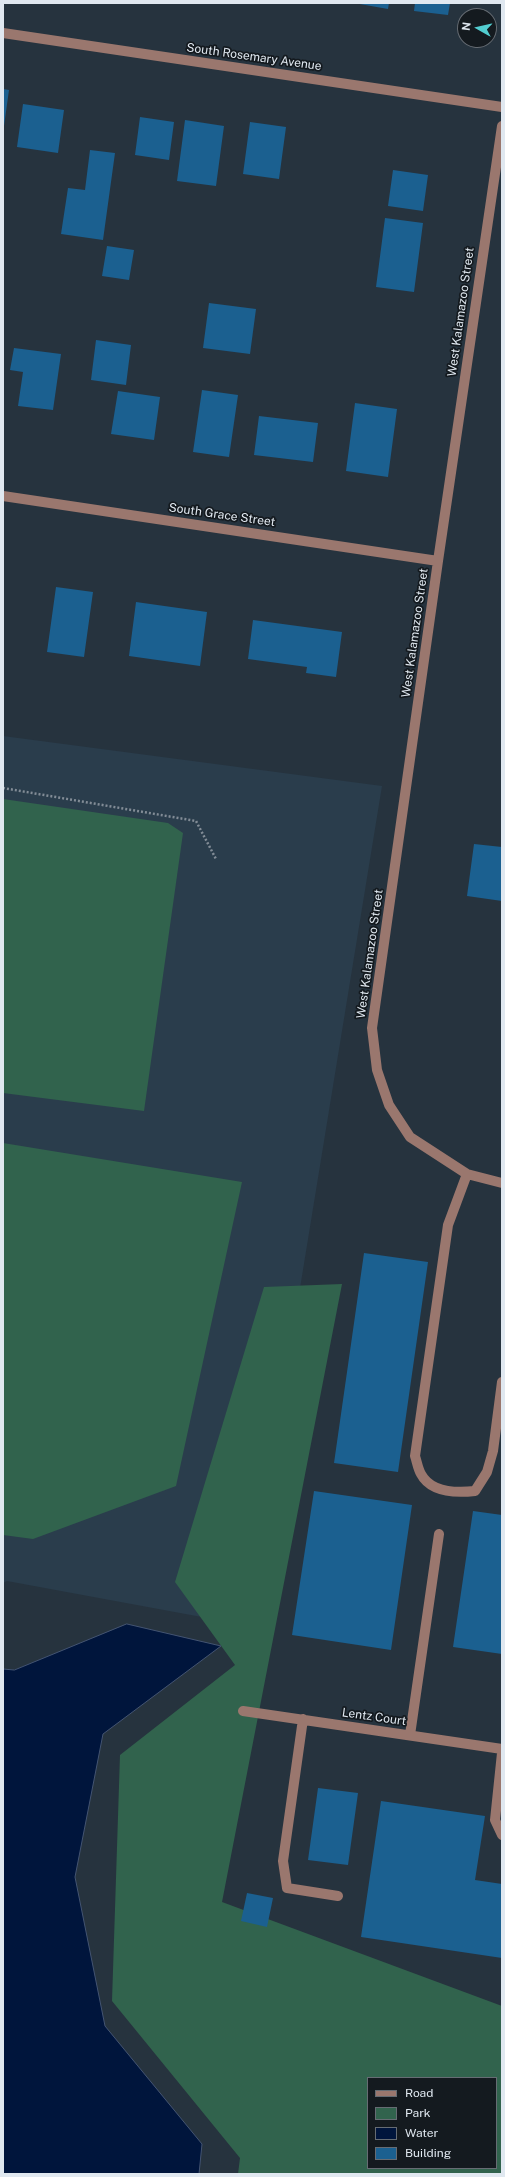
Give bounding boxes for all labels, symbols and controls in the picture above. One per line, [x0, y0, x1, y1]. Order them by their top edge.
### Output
north arrow [457, 8, 497, 48]
text: N [460, 21, 473, 32]
street label: South Rosemary Avenue [186, 40, 322, 74]
street label: West Kalamazoo Street [445, 246, 477, 378]
street label: South Grace Street [168, 500, 276, 530]
street label: West Kalamazoo Street [399, 567, 431, 699]
street label: West Kalamazoo Street [354, 888, 386, 1020]
street label: Lentz Court [341, 1705, 407, 1729]
legend [367, 2077, 497, 2169]
text: Road [405, 2086, 433, 2100]
text: Park [405, 2106, 431, 2120]
text: Water [405, 2126, 438, 2140]
text: Building [405, 2146, 451, 2160]

